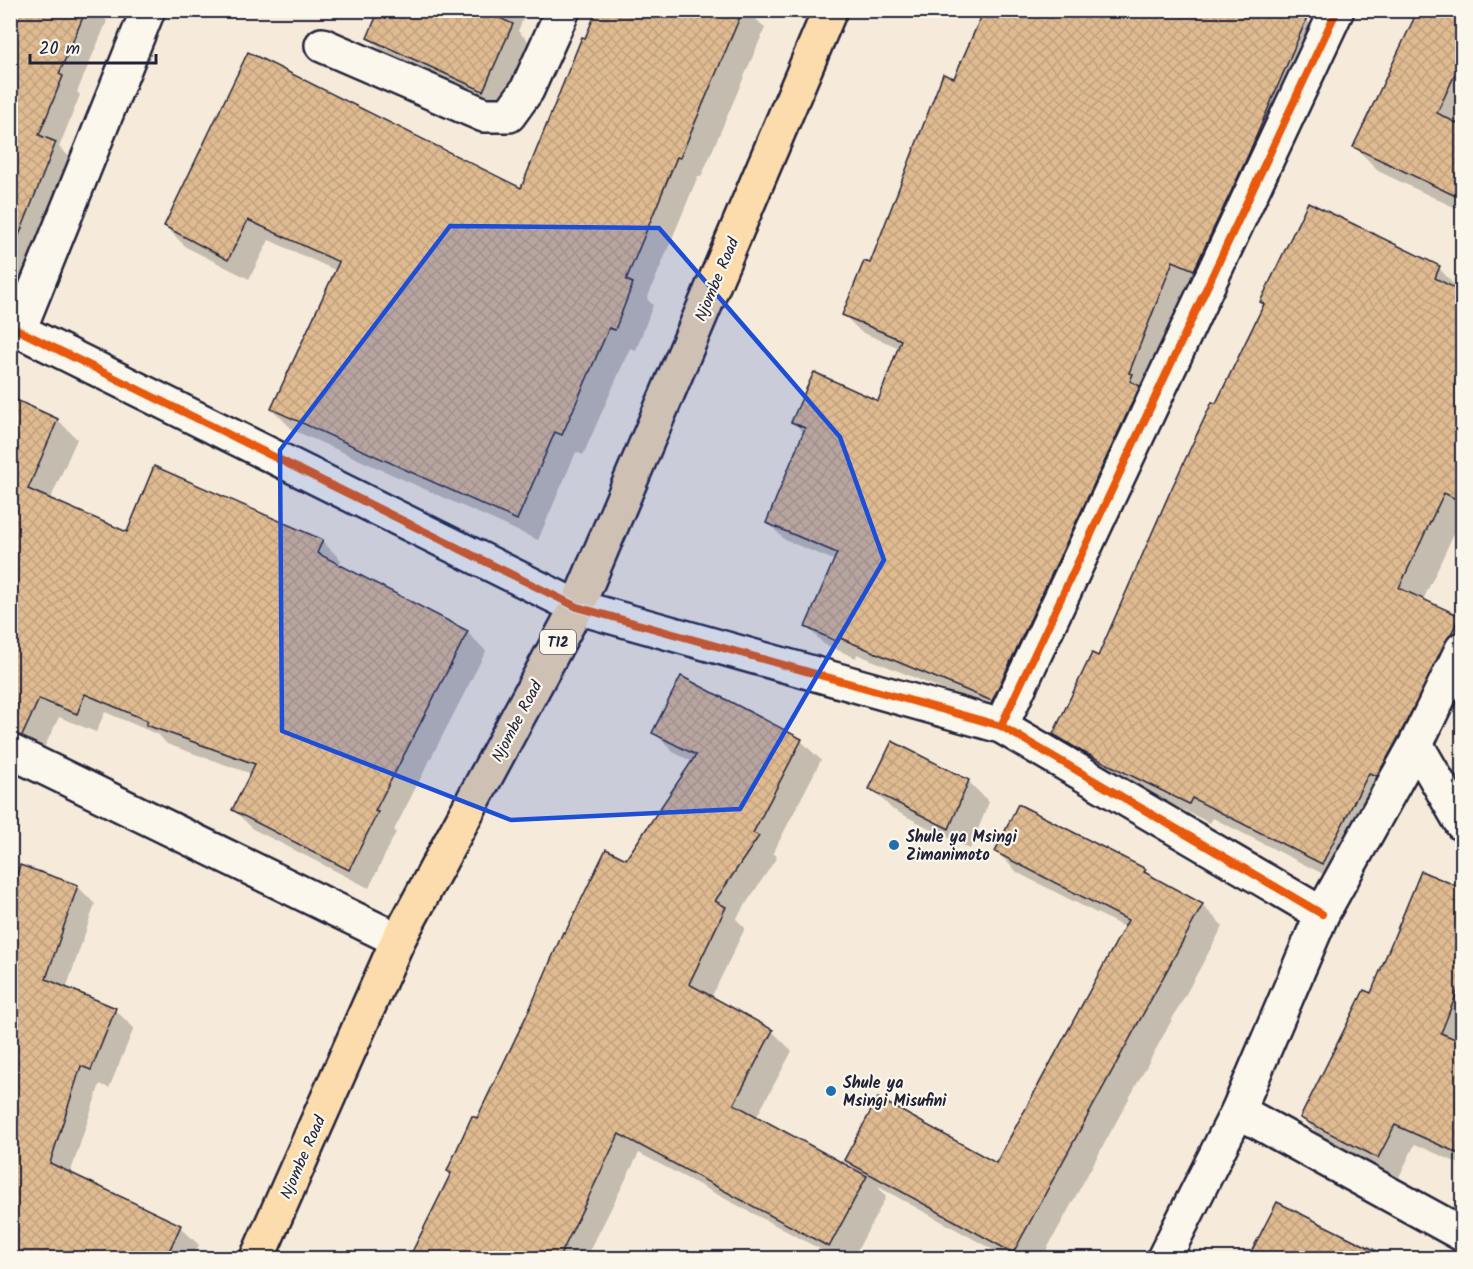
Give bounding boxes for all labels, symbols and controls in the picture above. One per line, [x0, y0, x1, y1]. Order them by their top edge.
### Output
scale bar [30, 27, 156, 65]
text: 20 m [39, 35, 80, 64]
street label: Njombe Road [688, 233, 747, 325]
road number: T12 [540, 630, 576, 654]
street label: Njombe Road [485, 676, 550, 767]
place label: Shule ya Msingi Zimanimoto [906, 825, 1018, 868]
marker: Shule ya Msingi Zimanimoto [887, 838, 901, 852]
place label: Shule ya Msingi Misufini [843, 1071, 947, 1114]
marker: Shule ya Msingi Misufini [824, 1084, 838, 1098]
street label: Njombe Road [274, 1111, 333, 1203]

